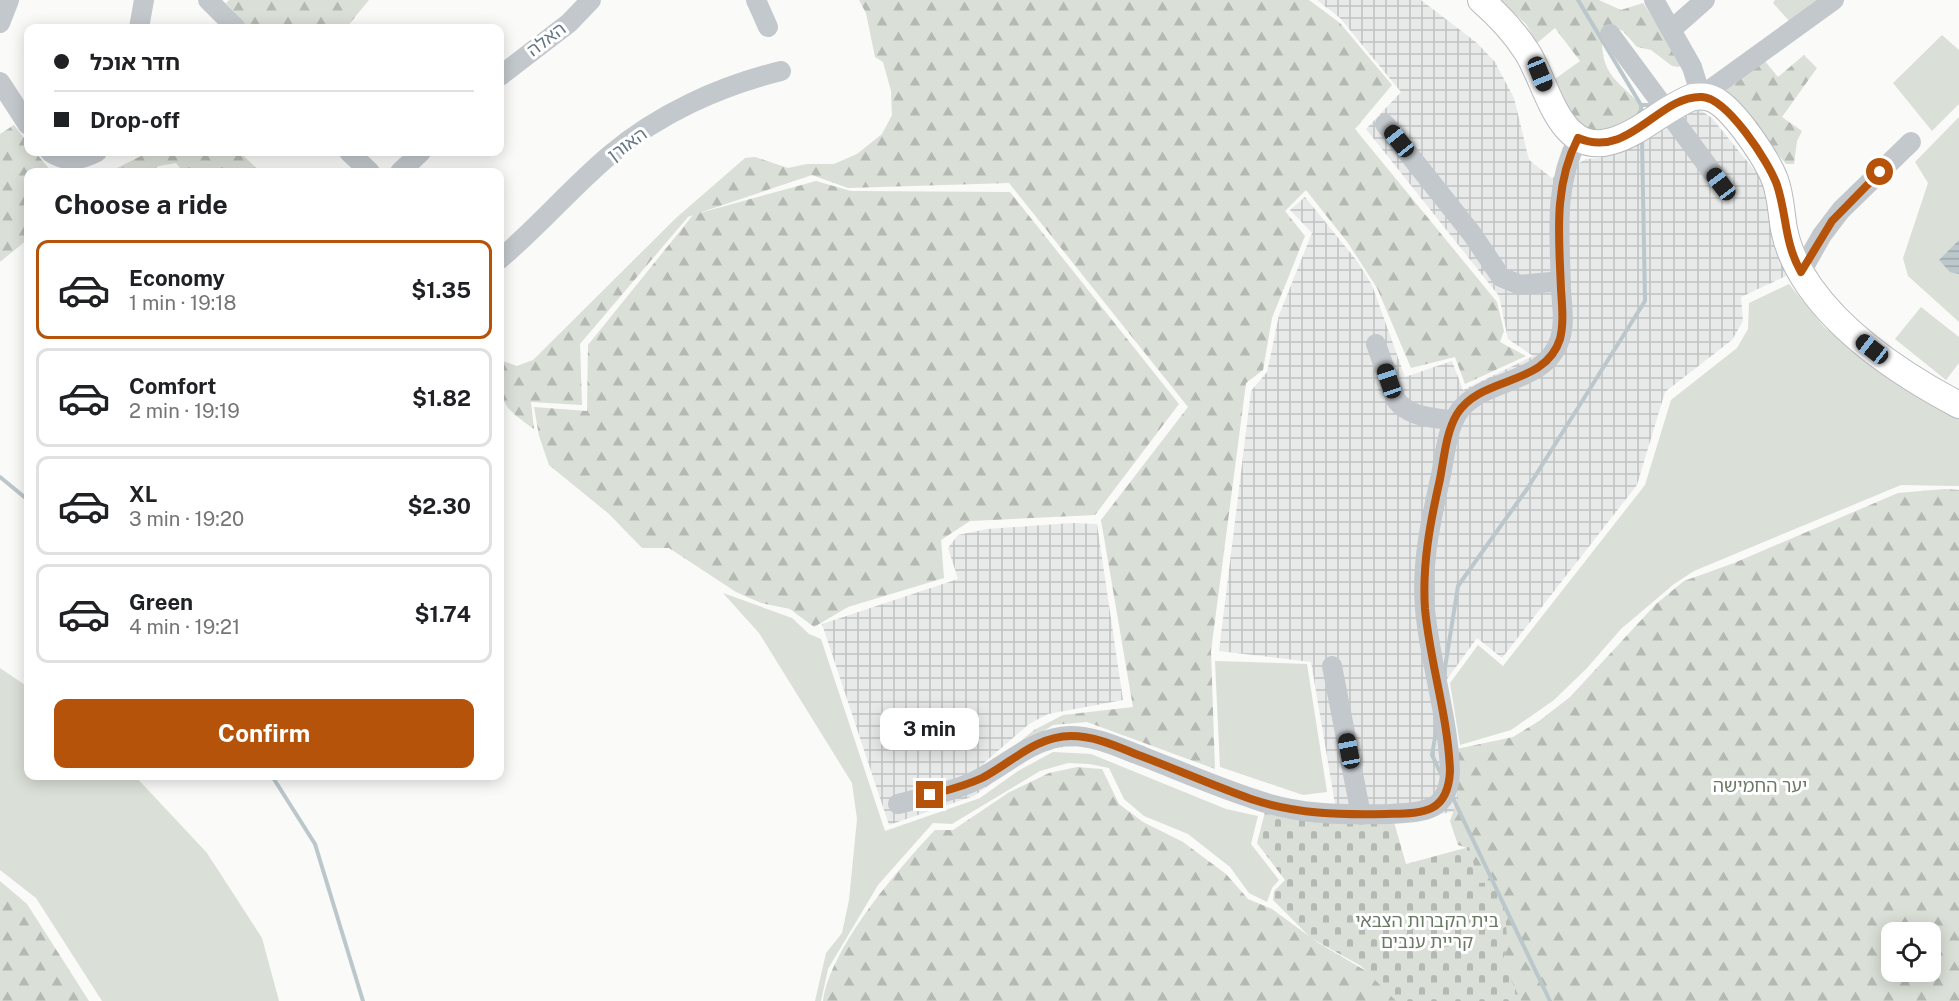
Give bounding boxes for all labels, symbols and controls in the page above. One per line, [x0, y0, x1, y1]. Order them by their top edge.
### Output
street label: האלה [522, 18, 570, 60]
text: חדר אוכל [90, 49, 180, 75]
car [1525, 54, 1555, 94]
text: Drop-off [90, 107, 180, 133]
car [1381, 121, 1417, 161]
street label: האורן [603, 123, 651, 165]
route start [1866, 158, 1893, 185]
car [1703, 164, 1739, 204]
text: Choose a ride [54, 188, 228, 220]
icon: car [57, 263, 111, 317]
text: Economy [129, 265, 225, 291]
text: $1.35 [411, 277, 471, 303]
text: 1 min · 19:18 [129, 291, 236, 315]
car [1852, 331, 1892, 367]
car [1375, 361, 1403, 401]
icon: car [57, 371, 111, 425]
text: Comfort [129, 373, 216, 399]
text: $1.82 [412, 385, 471, 411]
text: 2 min · 19:19 [129, 399, 240, 423]
icon: car [57, 479, 111, 533]
text: XL [129, 481, 157, 507]
text: $2.30 [407, 493, 471, 519]
text: 3 min · 19:20 [129, 507, 244, 531]
icon: car [57, 587, 111, 641]
text: Green [129, 589, 193, 615]
text: $1.74 [415, 601, 471, 627]
text: 4 min · 19:21 [129, 615, 240, 639]
button: Confirm [54, 699, 474, 768]
callout: 3 min [880, 708, 980, 750]
text: 3 min [903, 717, 956, 741]
car [1337, 732, 1361, 770]
park label: יער החמישה [1713, 775, 1807, 796]
route end [916, 781, 943, 808]
park label: בית הקברות הצבאי קריית ענבים [1355, 910, 1499, 952]
map controls [1881, 922, 1941, 982]
button: locate [1881, 922, 1941, 982]

